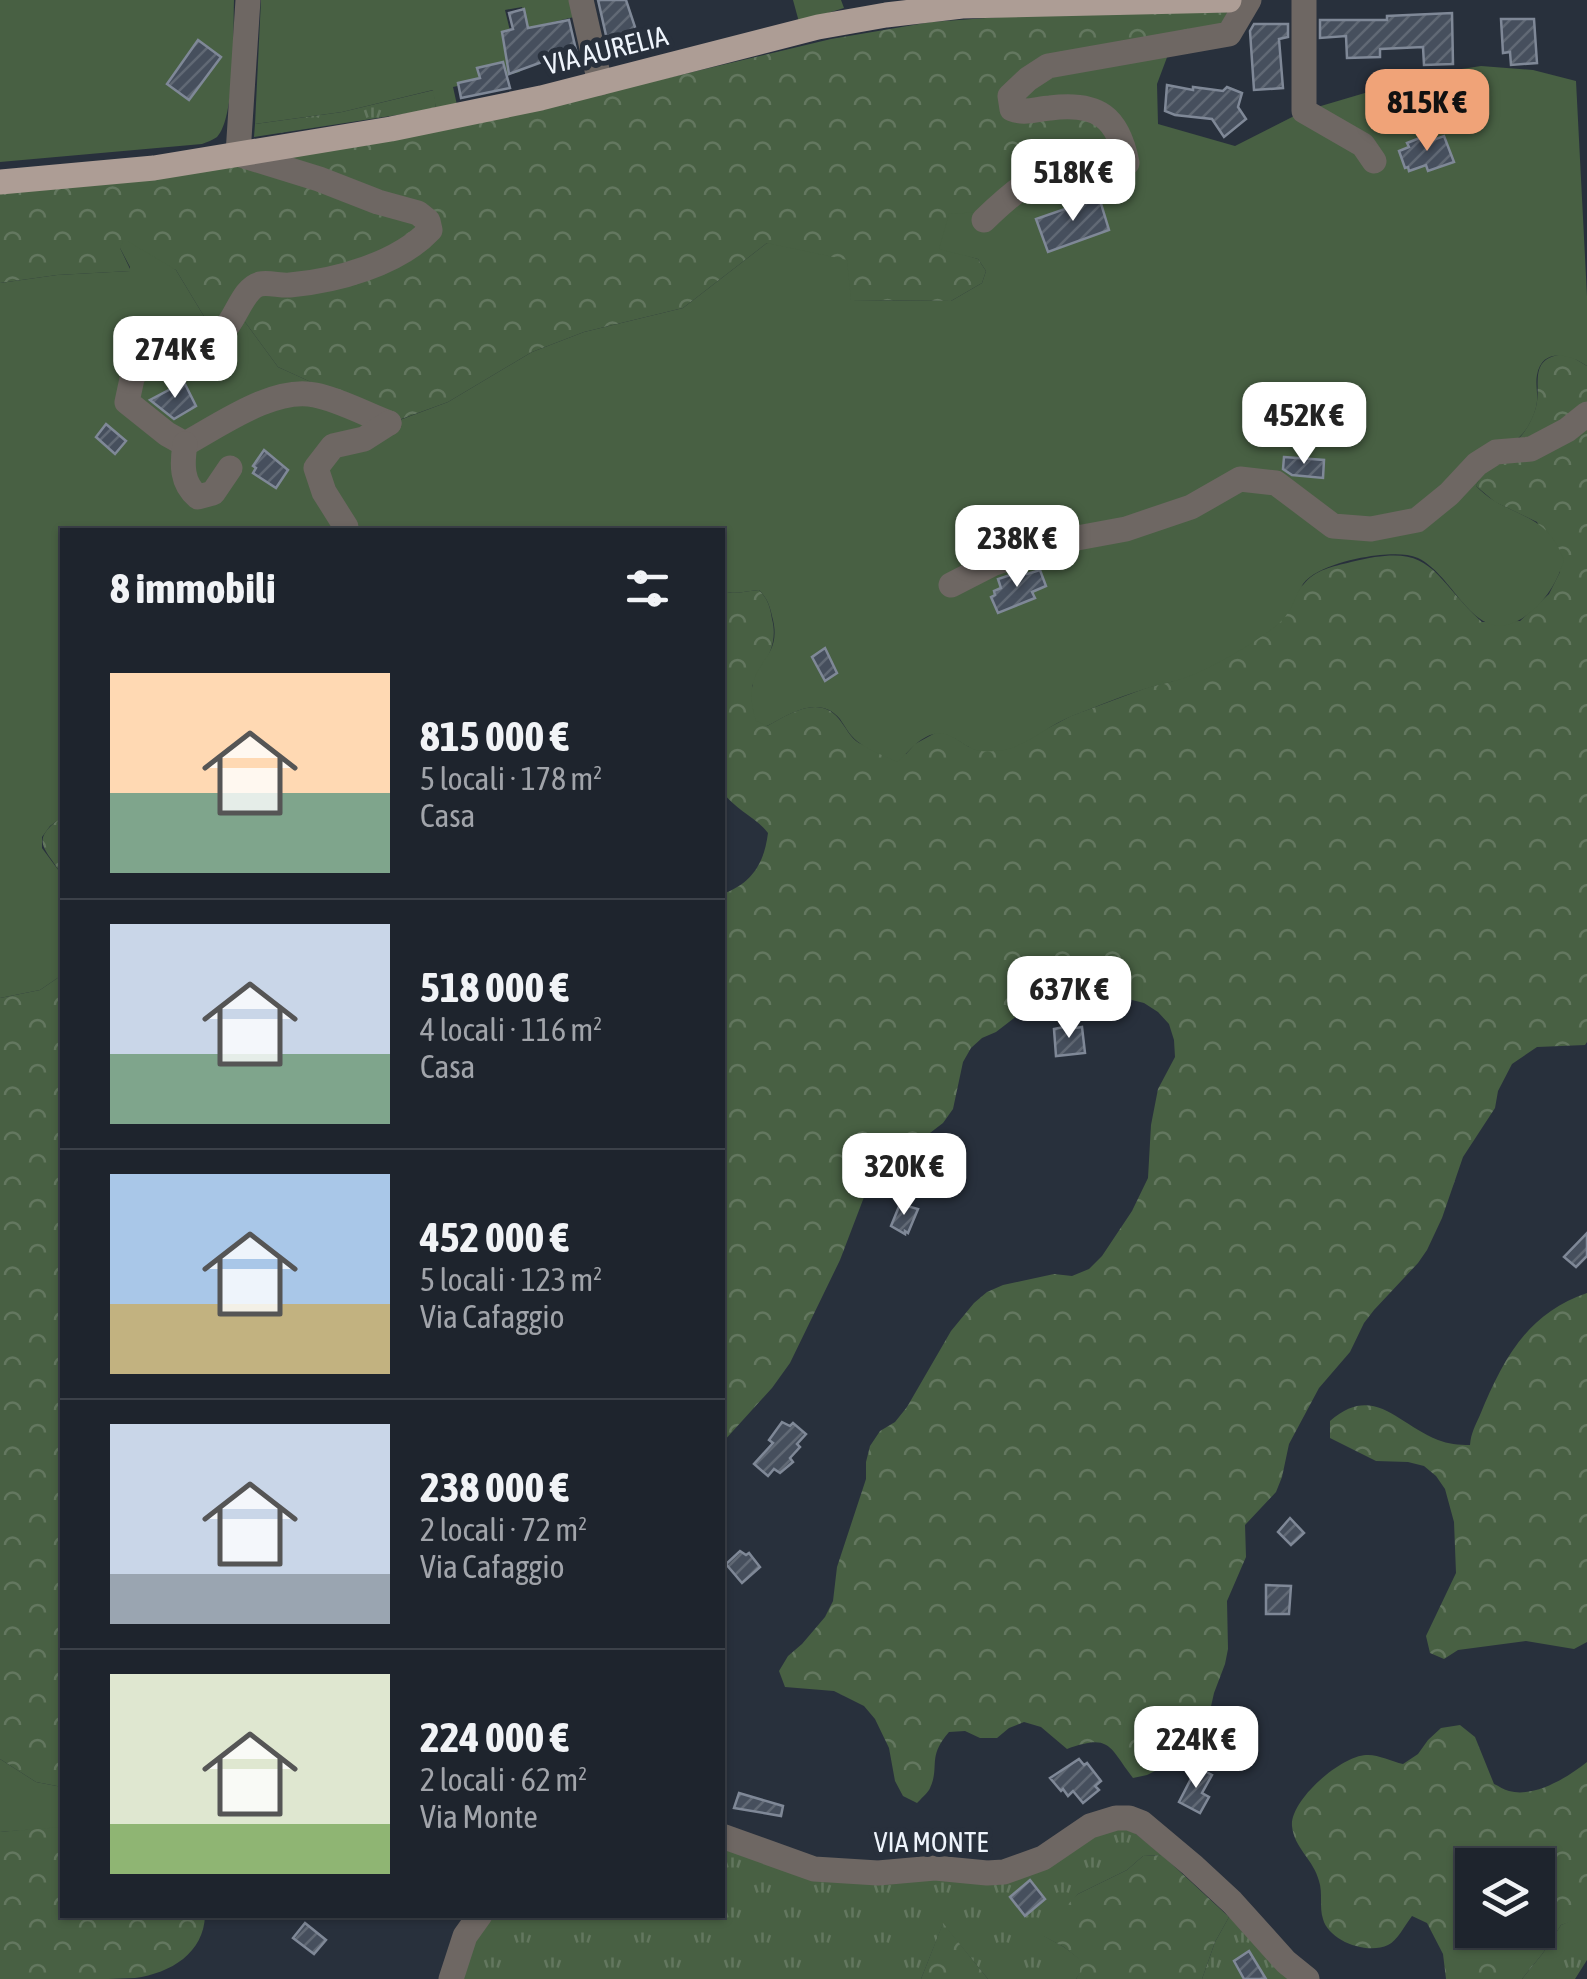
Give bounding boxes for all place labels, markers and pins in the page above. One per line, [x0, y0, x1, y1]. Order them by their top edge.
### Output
pin: 815K € [1346, 69, 1508, 154]
pin: 518K € [992, 139, 1154, 224]
pin: 274K € [94, 316, 256, 401]
pin: 452K € [1223, 382, 1385, 467]
pin: 238K € [936, 505, 1098, 590]
pin: 637K € [988, 956, 1150, 1041]
pin: 320K € [823, 1133, 985, 1218]
pin: 224K € [1115, 1706, 1277, 1791]

